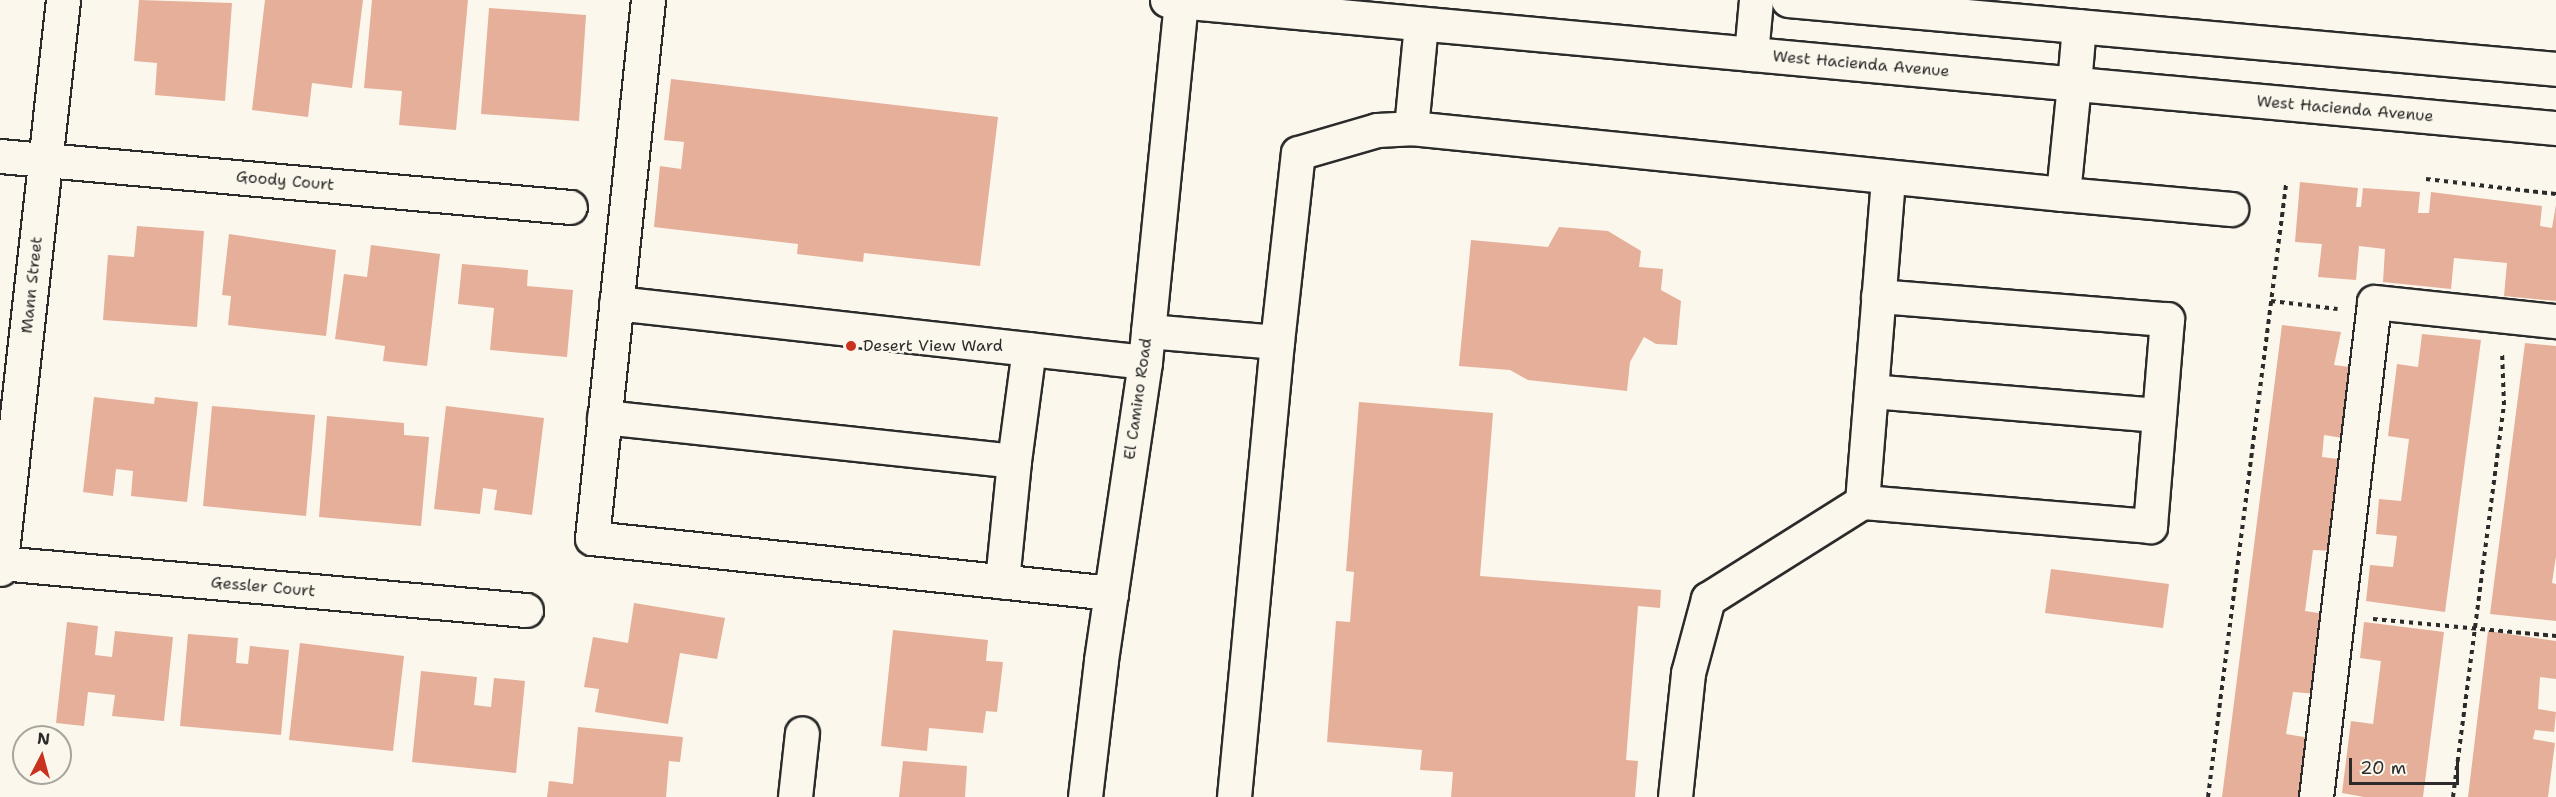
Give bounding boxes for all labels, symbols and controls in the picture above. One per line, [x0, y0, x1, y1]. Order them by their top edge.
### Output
street label: West Hacienda Avenue [1772, 47, 1950, 81]
street label: West Hacienda Avenue [2256, 92, 2434, 126]
street label: Goody Court [235, 167, 335, 195]
street label: Mann Street [17, 236, 47, 334]
place label: Desert View Ward [863, 336, 1003, 356]
street label: El Camino Road [1120, 337, 1156, 461]
marker: Desert View Ward [844, 339, 858, 353]
street label: Gessler Court [210, 573, 316, 601]
north arrow [12, 725, 72, 785]
text: N [36, 727, 51, 750]
scale bar [2352, 746, 2462, 784]
text: 20 m [2360, 756, 2406, 780]

